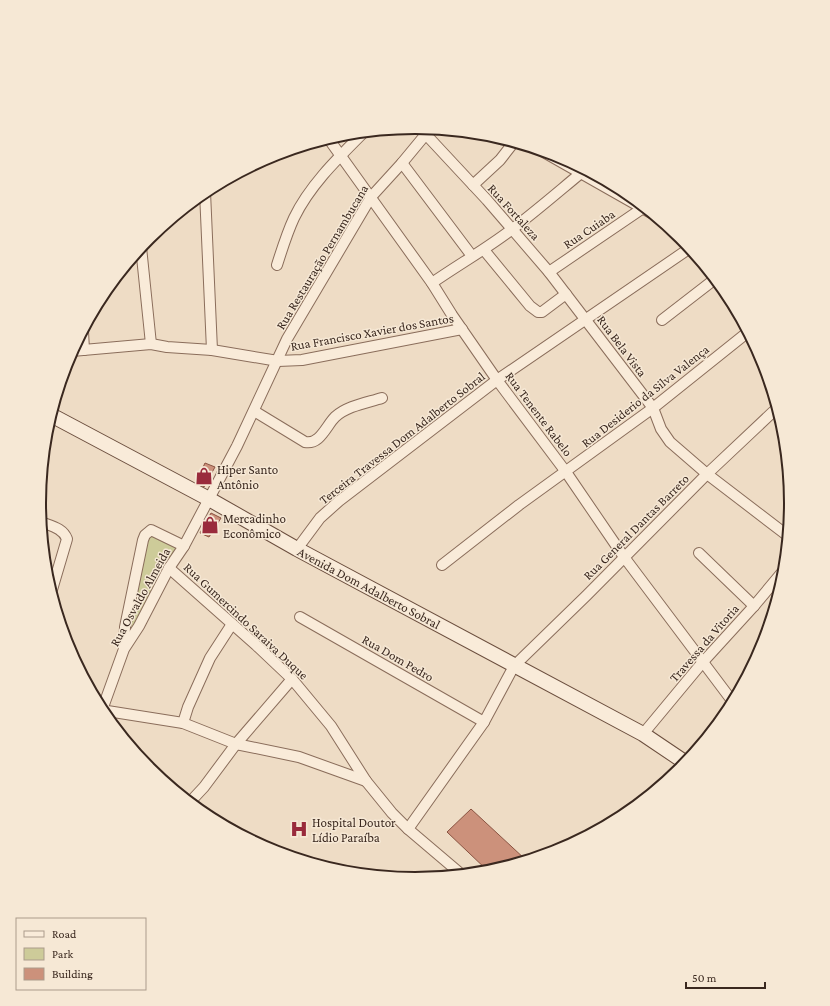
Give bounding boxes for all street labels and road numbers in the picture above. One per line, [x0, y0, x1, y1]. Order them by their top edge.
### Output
street label: Rua Fortaleza [485, 181, 543, 243]
street label: Rua Restauração Pernambucana [273, 182, 371, 332]
street label: Rua Cuiaba [560, 206, 618, 252]
street label: Rua Francisco Xavier dos Santos [289, 310, 455, 354]
street label: Rua Bela Vista [594, 312, 650, 380]
street label: Rua Desiderio da Silva Valença [578, 342, 712, 450]
street label: Terceira Travessa Dom Adalberto Sobral [316, 368, 488, 507]
street label: Rua Tenente Rabelo [502, 369, 576, 459]
street label: Rua General Dantas Barreto [580, 471, 692, 583]
street label: Avenida Dom Adalberto Sobral [295, 544, 443, 632]
street label: Rua Osvaldo Almeida [107, 545, 173, 649]
street label: Rua Gumercindo Saraiva Duque [181, 559, 312, 683]
street label: Travessa da Vitoria [666, 601, 742, 685]
street label: Rua Dom Pedro [360, 632, 436, 684]

